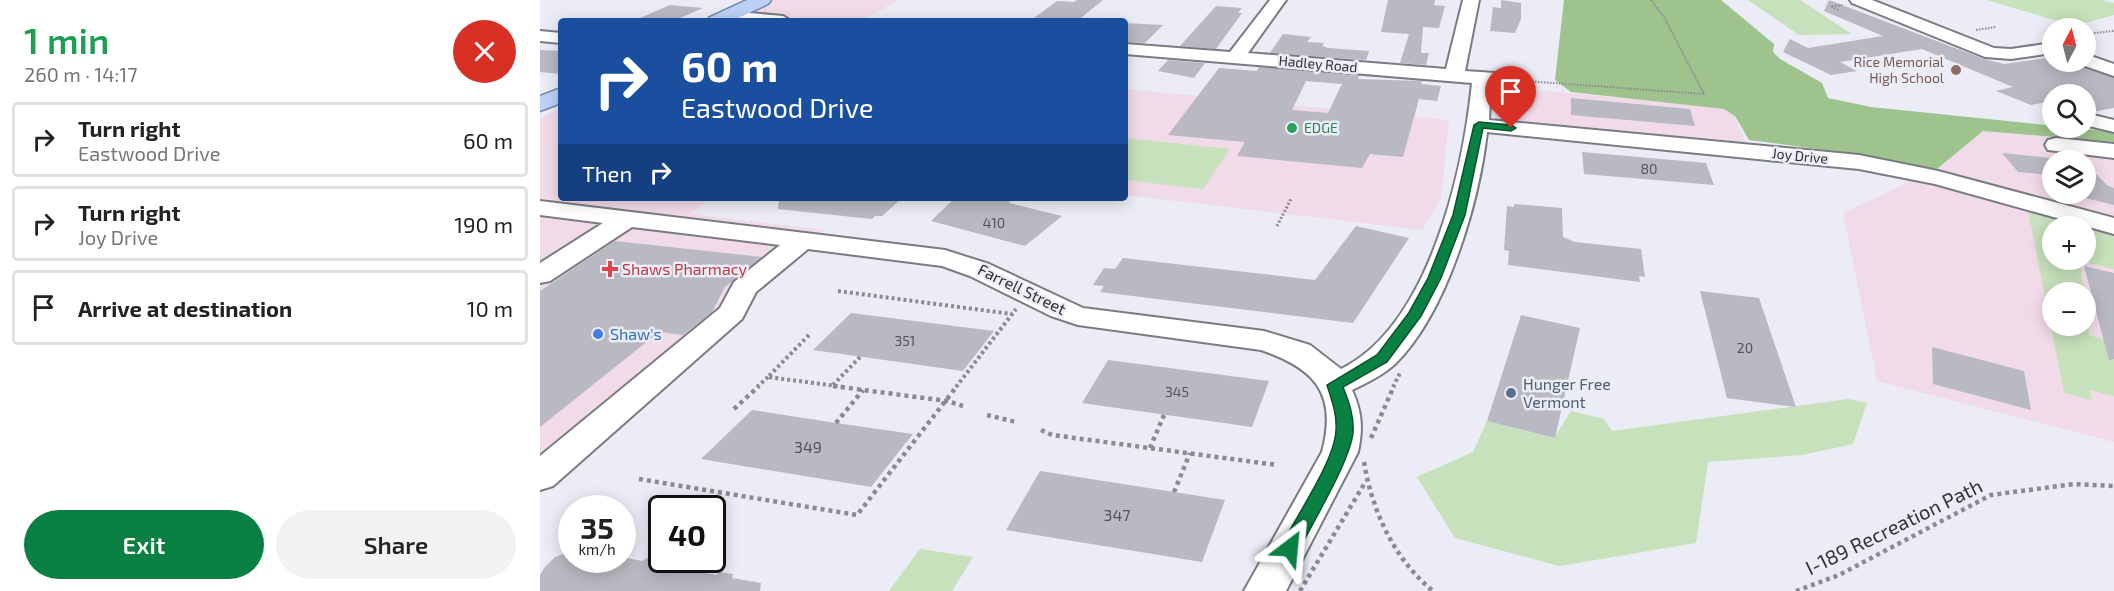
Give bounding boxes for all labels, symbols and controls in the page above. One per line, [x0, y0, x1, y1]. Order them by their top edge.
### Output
text: 1 min [24, 18, 109, 61]
north arrow [2042, 18, 2096, 72]
map controls [2042, 18, 2096, 336]
button: close [453, 20, 516, 83]
text: 60 m [681, 40, 778, 90]
icon: right [582, 42, 660, 120]
street label: Hadley Road [1278, 52, 1358, 75]
place label: Rice Memorial High School [1854, 53, 1945, 86]
text: 260 m · 14:17 [24, 62, 138, 86]
marker: Rice Memorial High School [1949, 63, 1963, 77]
pin [1485, 66, 1536, 128]
icon: arrive [1494, 75, 1527, 108]
button: search [2042, 84, 2096, 138]
text: Eastwood Drive [681, 91, 873, 123]
text: Turn right [78, 115, 180, 141]
place label: EDGE [1304, 119, 1338, 136]
marker: EDGE [1285, 121, 1299, 135]
icon: right [27, 123, 60, 156]
text: 60 m [463, 127, 513, 153]
text: Eastwood Drive [78, 141, 221, 165]
street label: Joy Drive [1771, 144, 1829, 167]
button: layers [2042, 150, 2096, 204]
icon: right [644, 156, 677, 189]
text: Then [582, 160, 632, 186]
house number: 80 [1641, 160, 1657, 177]
text: Turn right [78, 199, 180, 225]
icon: right [27, 207, 60, 240]
text: 190 m [454, 211, 513, 237]
house number: 410 [983, 214, 1005, 231]
button: + [2042, 216, 2096, 270]
text: Joy Drive [78, 225, 158, 249]
place label: Shaws Pharmacy [622, 259, 747, 278]
street label: Farrell Street [975, 259, 1069, 318]
marker: Shaws Pharmacy [603, 262, 617, 276]
button: − [2042, 282, 2096, 336]
icon: arrive [27, 291, 60, 324]
text: Arrive at destination [78, 295, 292, 321]
text: 10 m [467, 295, 513, 321]
place label: Shaw's [610, 324, 662, 343]
marker: Shaw's [591, 327, 605, 341]
house number: 351 [895, 332, 915, 349]
house number: 20 [1737, 339, 1753, 356]
place label: Hunger Free Vermont [1523, 374, 1611, 411]
house number: 345 [1165, 383, 1189, 400]
marker: Hunger Free Vermont [1504, 386, 1518, 400]
house number: 349 [794, 437, 822, 456]
street label: I-189 Recreation Path [1801, 473, 1986, 579]
speed limit sign: 40 [648, 495, 726, 573]
house number: 347 [1104, 505, 1130, 524]
text: 35 [580, 509, 614, 545]
button: Exit [24, 510, 264, 579]
button: Share [276, 510, 516, 579]
position arrow [1258, 516, 1322, 580]
text: km/h [578, 540, 616, 558]

